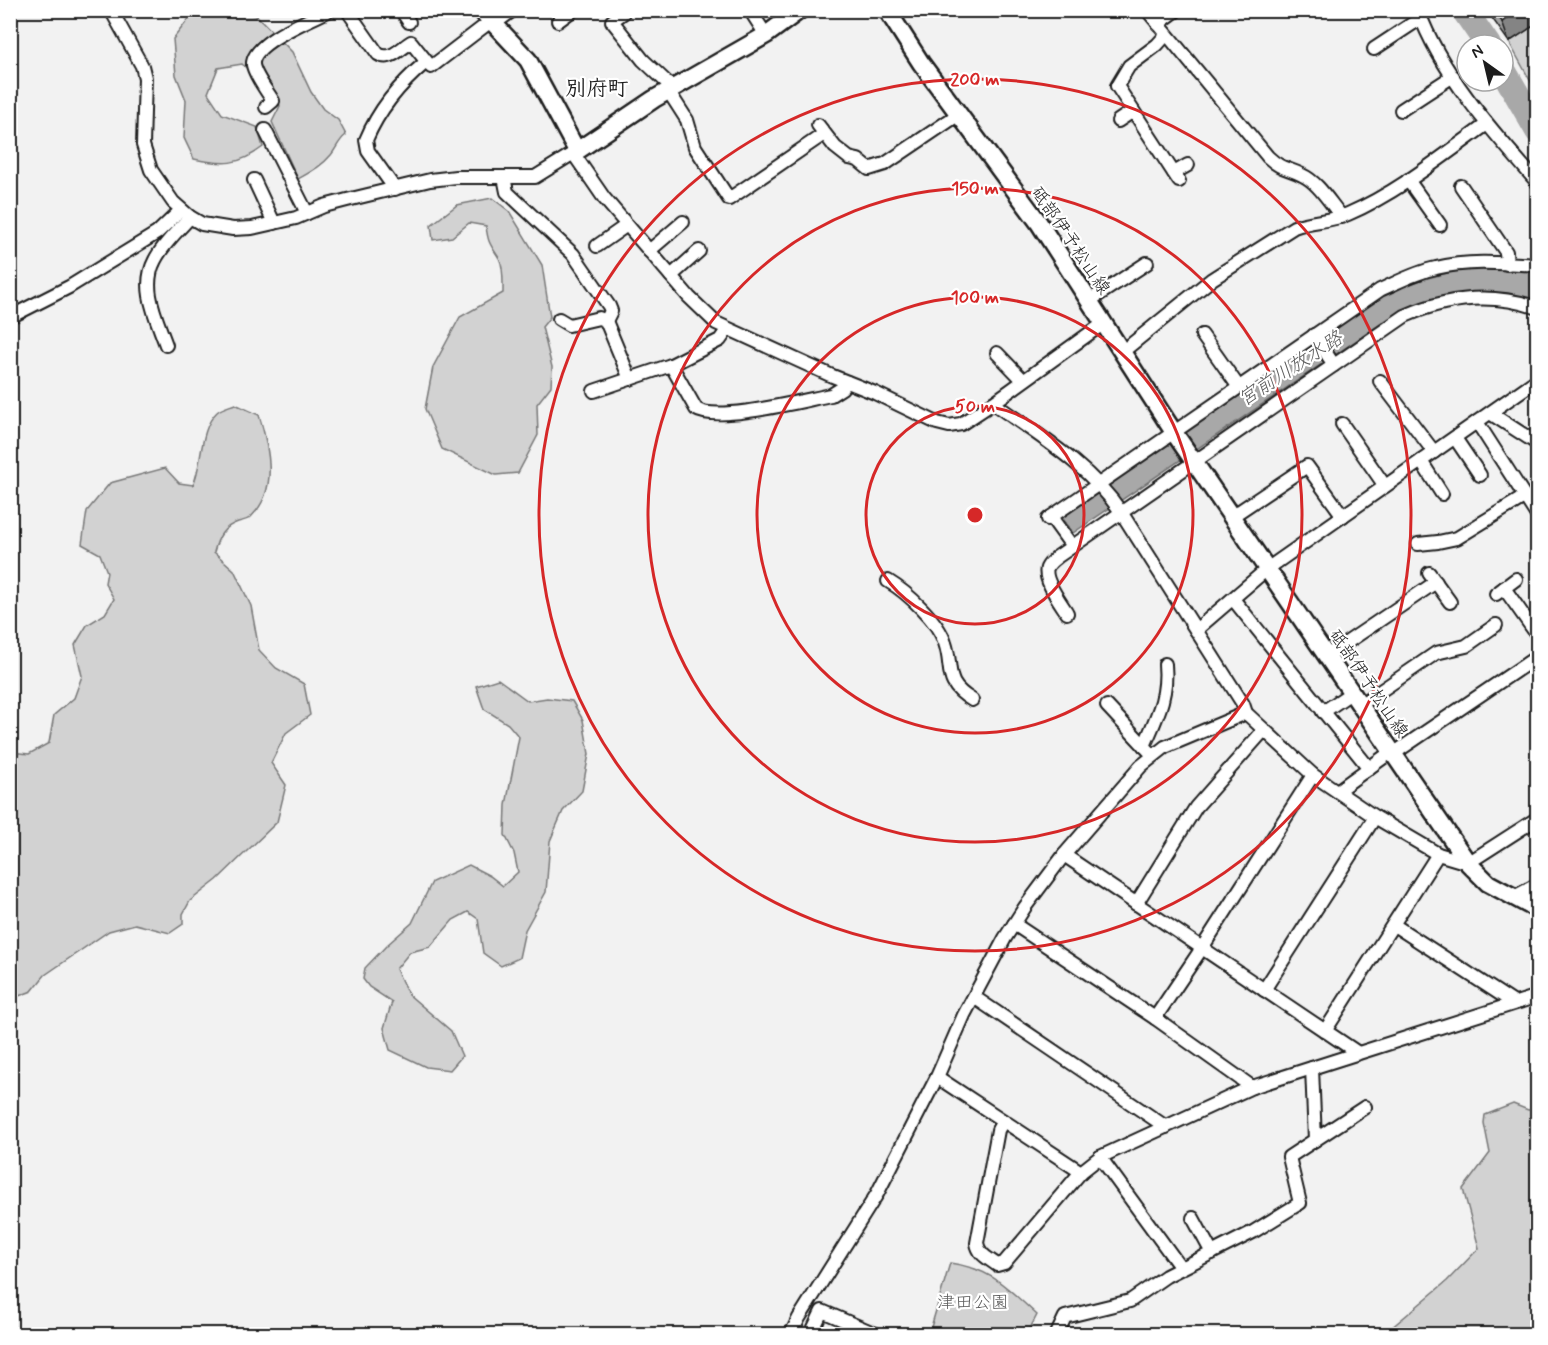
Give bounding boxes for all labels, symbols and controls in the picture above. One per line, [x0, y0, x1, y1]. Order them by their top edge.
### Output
north arrow [1455, 33, 1515, 93]
text: N [1467, 40, 1488, 63]
text: 200 m [950, 68, 1000, 92]
district label: 別府町 [566, 75, 629, 103]
text: 150 m [951, 177, 999, 201]
street label: 砥部伊予松山線 [1025, 182, 1115, 299]
text: 100 m [951, 286, 999, 310]
water label: 宮前川放水路 [1233, 325, 1349, 413]
text: 50 m [955, 395, 995, 419]
centre of rings [965, 505, 985, 525]
street label: 砥部伊予松山線 [1323, 625, 1413, 742]
park label: 津田公園 [937, 1291, 1009, 1315]

